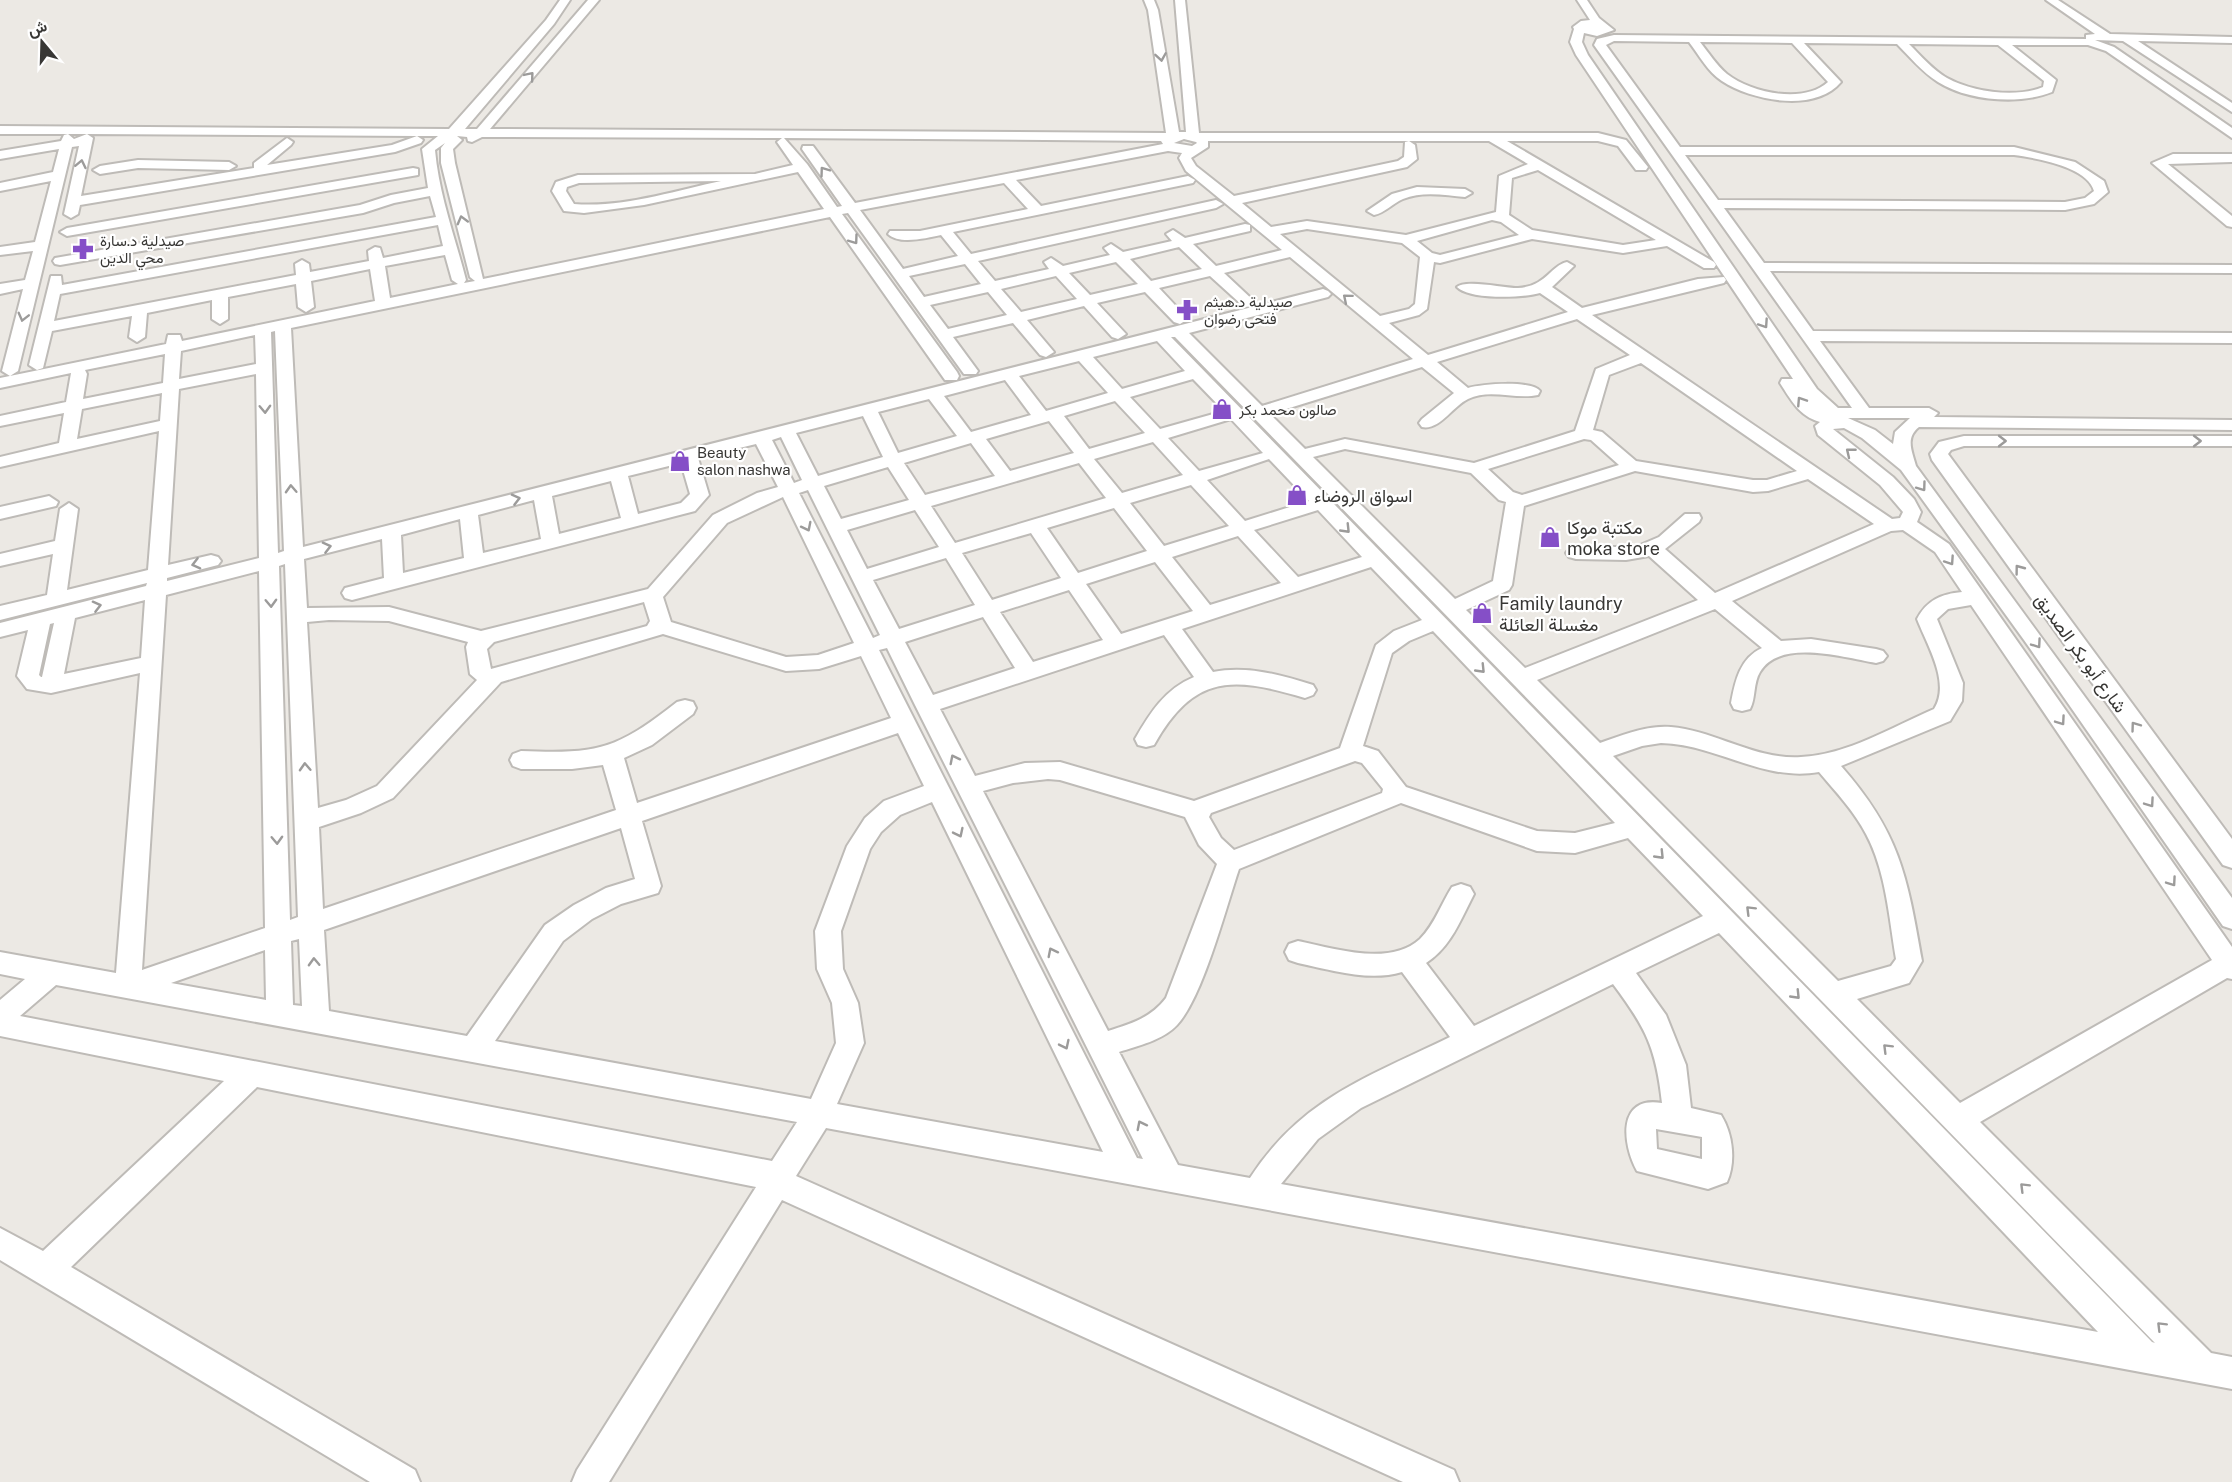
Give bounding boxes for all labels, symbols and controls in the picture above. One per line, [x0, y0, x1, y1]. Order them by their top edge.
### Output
north arrow [12, 12, 72, 72]
text: ش [25, 16, 49, 40]
one-way arrow [1154, 52, 1166, 62]
one-way arrow [522, 72, 533, 83]
one-way arrow [74, 160, 87, 170]
one-way arrow [820, 167, 831, 178]
one-way arrow [457, 215, 469, 226]
place label: صيدلية د.سارة محي الدين [100, 232, 184, 271]
one-way arrow [847, 234, 858, 245]
pharmacy icon: صيدلية د.سارة محي الدين [71, 237, 95, 261]
place label: صيدلية د.هيثم فتحى رضوان [1204, 293, 1292, 329]
one-way arrow [1343, 294, 1354, 305]
pharmacy icon: صيدلية د.هيثم فتحى رضوان [1175, 298, 1199, 322]
one-way arrow [18, 312, 31, 322]
one-way arrow [1757, 317, 1768, 328]
shop icon: صالون محمد بكر [1210, 397, 1234, 421]
one-way arrow [1797, 397, 1808, 408]
place label: صالون محمد بكر [1238, 401, 1337, 419]
one-way arrow [259, 404, 272, 413]
one-way arrow [1998, 435, 2007, 447]
one-way arrow [2193, 435, 2202, 447]
place label: Beauty salon nashwa [697, 444, 791, 478]
one-way arrow [1846, 448, 1857, 459]
shop icon: Beauty salon nashwa [668, 449, 692, 473]
one-way arrow [1914, 480, 1925, 491]
shop icon: اسواق الروضاء [1285, 483, 1309, 507]
one-way arrow [284, 484, 297, 493]
place label: اسواق الروضاء [1314, 485, 1413, 507]
one-way arrow [510, 494, 521, 506]
place label: مكتبة موكا moka store [1567, 517, 1660, 559]
one-way arrow [799, 520, 811, 531]
one-way arrow [1339, 522, 1350, 532]
shop icon: مكتبة موكا moka store [1538, 525, 1562, 549]
one-way arrow [322, 542, 332, 555]
one-way arrow [1943, 554, 1954, 565]
one-way arrow [192, 557, 202, 570]
one-way arrow [2016, 565, 2027, 576]
street label: شارع أبو بكر الصديق [2029, 589, 2131, 718]
place label: Family laundry مغسلة العائلة [1499, 593, 1623, 635]
one-way arrow [264, 599, 277, 608]
one-way arrow [92, 600, 102, 613]
shop icon: Family laundry مغسلة العائلة [1470, 601, 1494, 625]
one-way arrow [2030, 637, 2041, 648]
one-way arrow [1474, 663, 1485, 673]
one-way arrow [2054, 715, 2065, 726]
one-way arrow [2131, 722, 2142, 733]
one-way arrow [950, 755, 961, 766]
one-way arrow [298, 763, 311, 772]
one-way arrow [2143, 796, 2154, 807]
one-way arrow [952, 826, 963, 837]
one-way arrow [271, 836, 284, 845]
one-way arrow [1653, 847, 1664, 858]
one-way arrow [2165, 875, 2176, 886]
one-way arrow [1746, 906, 1757, 916]
one-way arrow [1048, 947, 1060, 958]
one-way arrow [307, 958, 320, 967]
one-way arrow [1788, 988, 1799, 999]
one-way arrow [1057, 1038, 1069, 1049]
one-way arrow [1883, 1045, 1894, 1055]
one-way arrow [1137, 1121, 1148, 1132]
one-way arrow [2021, 1184, 2032, 1195]
one-way arrow [2158, 1322, 2169, 1333]

